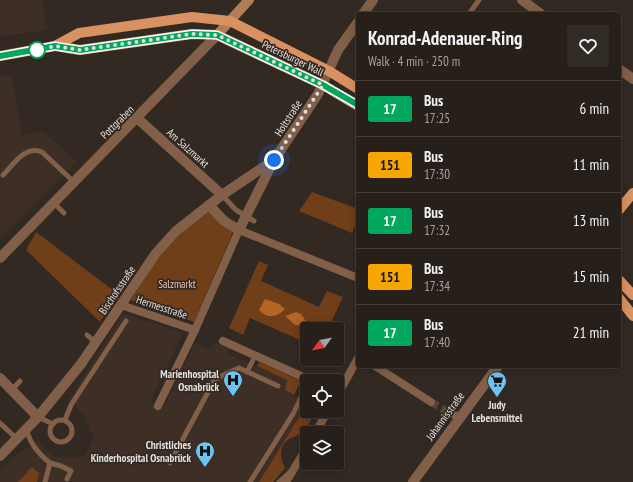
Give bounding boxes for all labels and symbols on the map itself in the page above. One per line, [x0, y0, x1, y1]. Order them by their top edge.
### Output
street label: Petersburger Wall [260, 37, 327, 79]
unlabelled marker [28, 41, 46, 59]
street label: Holtstraße [271, 97, 305, 139]
street label: Pottgraben [97, 102, 137, 142]
street label: Am Salzmarkt [164, 125, 212, 171]
your location [264, 150, 284, 170]
street label: Bischofsstraße [96, 263, 139, 317]
park label: Salzmarkt [158, 277, 196, 291]
street label: Hermesstraße [135, 292, 190, 322]
north arrow [300, 322, 344, 366]
place label: Marienhospital Osnabrück [160, 367, 219, 394]
hospital icon: Marienhospital Osnabrück [222, 369, 244, 397]
supermarket icon: Judy Lebensmittel [486, 370, 508, 398]
street label: Johannisstraße [422, 389, 468, 444]
place label: Judy Lebensmittel [472, 398, 523, 425]
place label: Christliches Kinderhospital Osnabrück [91, 438, 191, 465]
hospital icon: Christliches Kinderhospital Osnabrück [194, 440, 216, 468]

